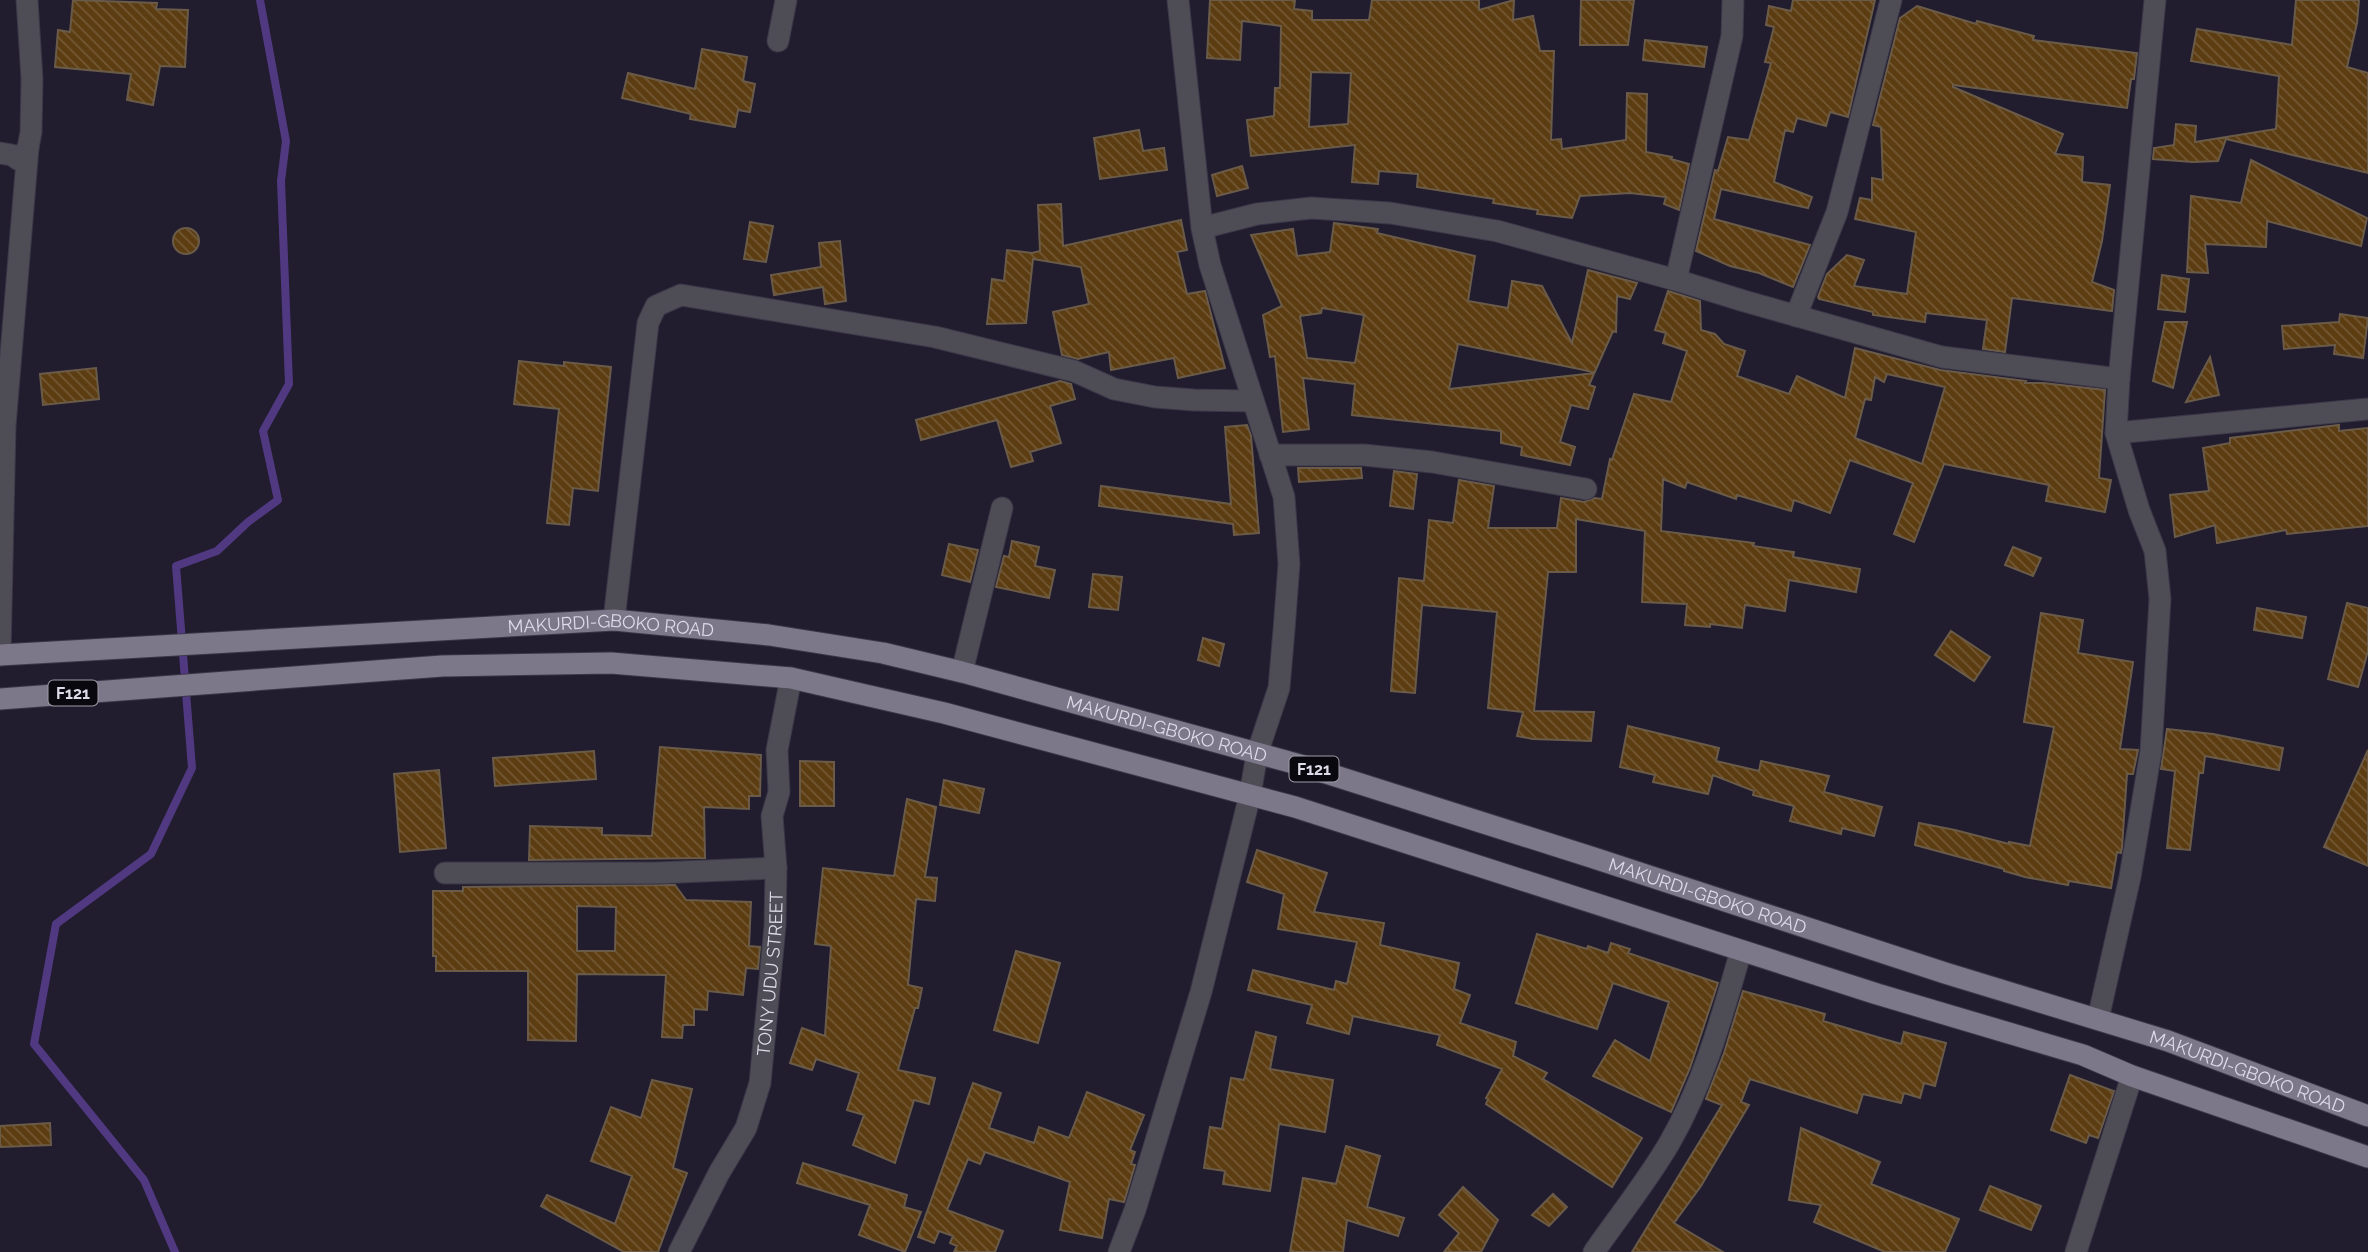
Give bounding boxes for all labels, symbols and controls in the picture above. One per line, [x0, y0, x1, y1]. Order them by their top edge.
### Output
street label: MAKURDI-GBOKO ROAD [507, 609, 715, 640]
road number: F121 [48, 680, 98, 706]
street label: MAKURDI-GBOKO ROAD [1064, 691, 1270, 766]
road number: F121 [1290, 756, 1338, 782]
street label: MAKURDI-GBOKO ROAD [1606, 853, 1810, 938]
street label: TONY UDU STREET [752, 891, 786, 1057]
street label: MAKURDI-GBOKO ROAD [2147, 1026, 2349, 1117]

